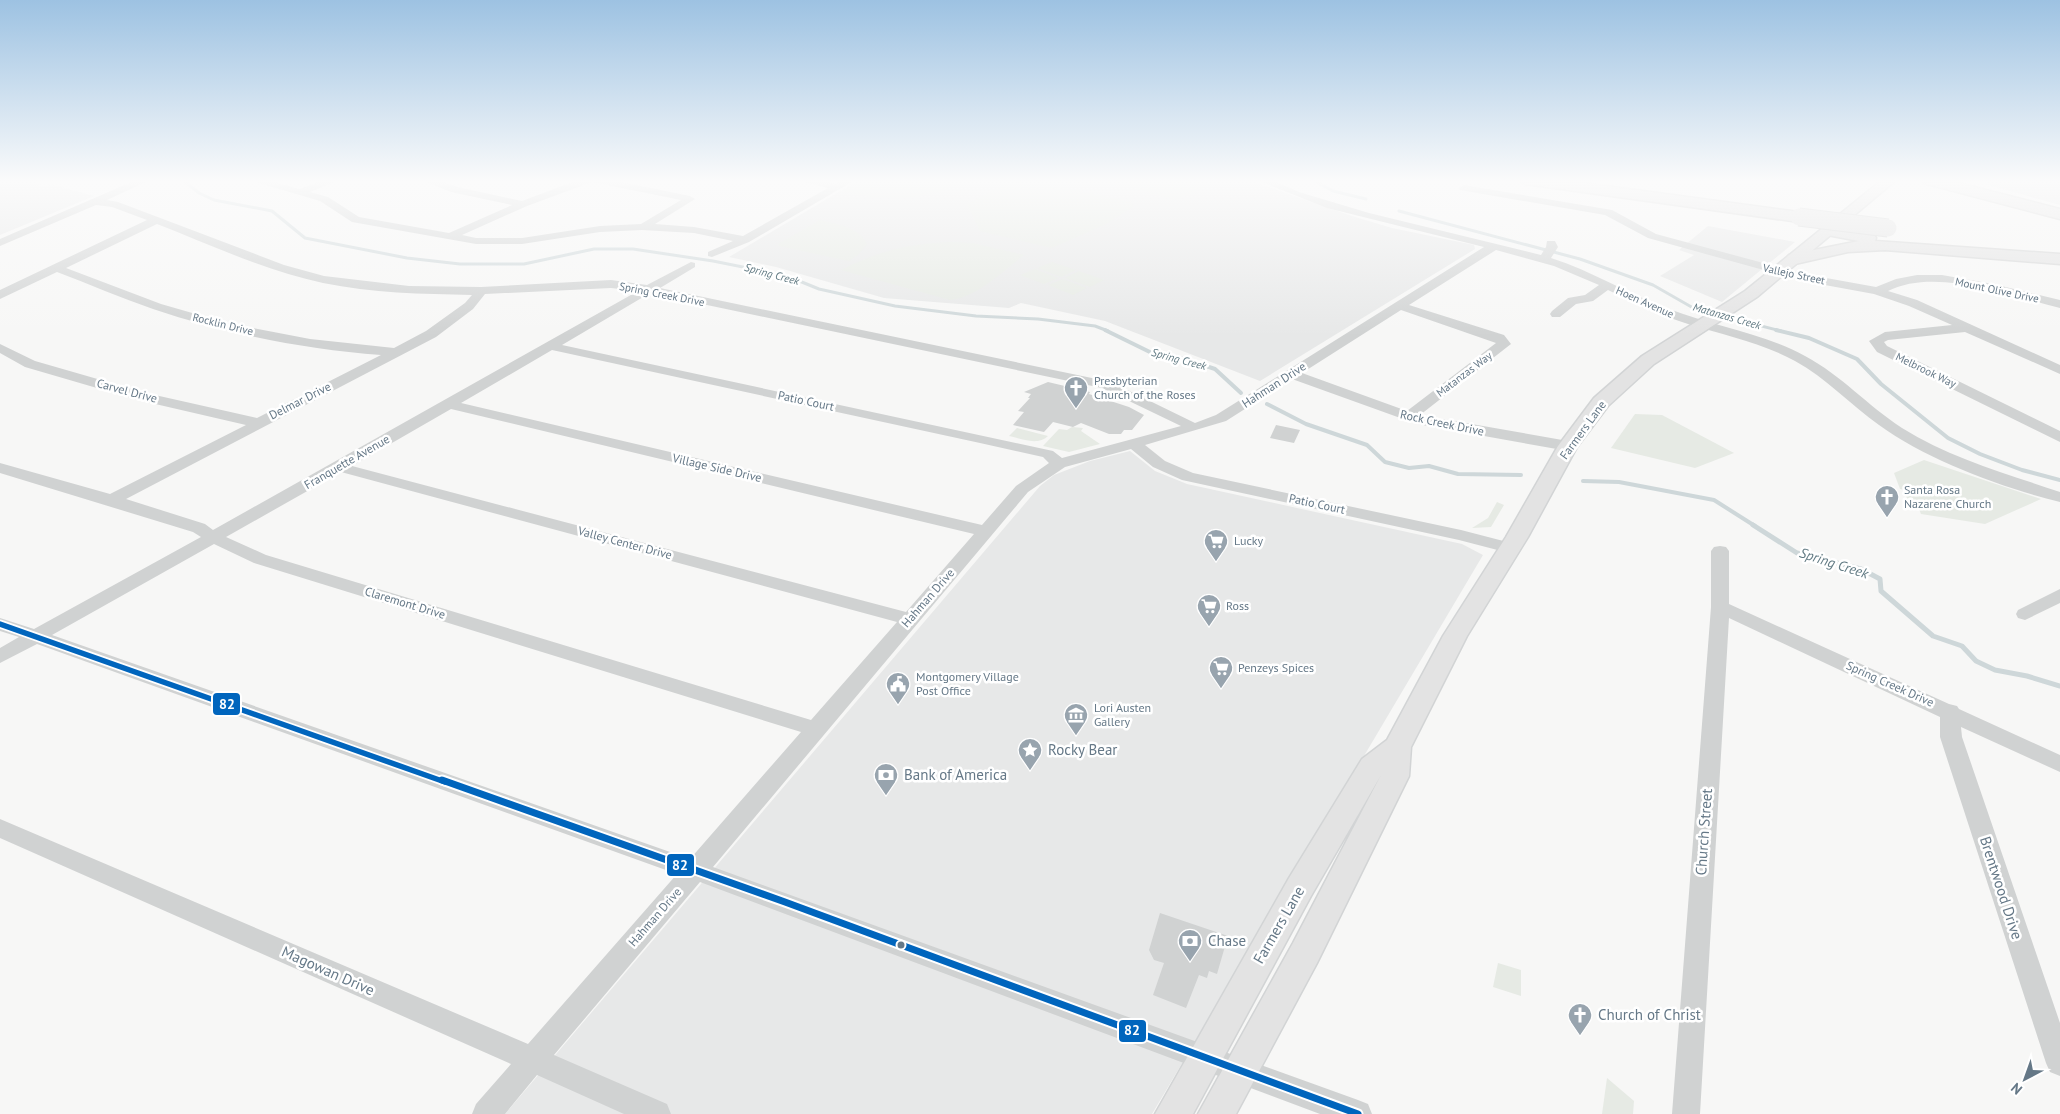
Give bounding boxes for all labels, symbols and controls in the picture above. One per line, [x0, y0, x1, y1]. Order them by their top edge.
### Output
water label: Spring Creek [743, 260, 802, 288]
street label: Vallejo Street [1761, 260, 1827, 287]
street label: Mount Olive Drive [1954, 274, 2041, 306]
street label: Spring Creek Drive [618, 279, 706, 309]
street label: Hoen Avenue [1614, 283, 1676, 321]
water label: Matanzas Creek [1692, 300, 1763, 333]
street label: Rocklin Drive [191, 310, 255, 338]
water label: Spring Creek [1150, 345, 1209, 373]
street label: Matanzas Way [1433, 348, 1495, 400]
street label: Melbrook Way [1893, 349, 1959, 391]
street label: Hahman Drive [1239, 358, 1308, 411]
place label: Presbyterian Church of the Roses [1094, 373, 1196, 402]
street label: Carvel Drive [95, 375, 159, 406]
church icon: Presbyterian Church of the Roses [1063, 375, 1089, 409]
street label: Delmar Drive [266, 379, 333, 423]
street label: Patio Court [777, 387, 836, 414]
street label: Farmers Lane [1556, 397, 1609, 462]
street label: Rock Creek Drive [1399, 406, 1485, 439]
street label: Franquette Avenue [301, 431, 392, 492]
street label: Village Side Drive [670, 450, 763, 485]
place label: Santa Rosa Nazarene Church [1904, 482, 1991, 511]
church icon: Santa Rosa Nazarene Church [1874, 484, 1900, 518]
street label: Patio Court [1288, 490, 1347, 517]
street label: Valley Center Drive [576, 523, 674, 562]
supermarket icon: Lucky [1203, 528, 1229, 562]
place label: Lucky [1234, 533, 1264, 548]
water label: Spring Creek [1797, 543, 1871, 583]
street label: Hahman Drive [898, 565, 957, 630]
street label: Claremont Drive [363, 583, 447, 622]
supermarket icon: Ross [1196, 593, 1222, 627]
place label: Ross [1226, 598, 1249, 613]
supermarket icon: Penzeys Spices [1208, 655, 1234, 689]
street label: Spring Creek Drive [1844, 657, 1936, 710]
place label: Penzeys Spices [1238, 660, 1314, 675]
place label: Montgomery Village Post Office [916, 669, 1019, 698]
public building icon: Montgomery Village Post Office [885, 671, 911, 705]
line badge: 82 [212, 692, 241, 716]
text: 82 [219, 695, 235, 713]
place label: Lori Austen Gallery [1094, 700, 1151, 729]
museum icon: Lori Austen Gallery [1063, 702, 1089, 736]
place icon: Rocky Bear [1017, 737, 1043, 771]
place label: Rocky Bear [1048, 740, 1117, 759]
bank icon: Bank of America [873, 762, 899, 796]
place label: Bank of America [904, 765, 1007, 784]
street label: Church Street [1691, 788, 1716, 876]
street label: Brentwood Drive [1976, 834, 2027, 942]
line badge: 82 [666, 853, 695, 877]
text: 82 [672, 856, 688, 874]
street label: Farmers Lane [1249, 883, 1308, 967]
street label: Hahman Drive [625, 884, 684, 949]
bank icon: Chase [1177, 928, 1203, 962]
place label: Chase [1208, 931, 1246, 950]
unlabelled marker [896, 940, 906, 950]
street label: Magowan Drive [279, 942, 378, 999]
church icon: Church of Christ [1567, 1002, 1593, 1036]
place label: Church of Christ [1598, 1005, 1701, 1024]
line badge: 82 [1118, 1019, 1147, 1043]
text: 82 [1124, 1021, 1140, 1039]
north arrow [2000, 1054, 2050, 1104]
text: N [2007, 1079, 2026, 1099]

